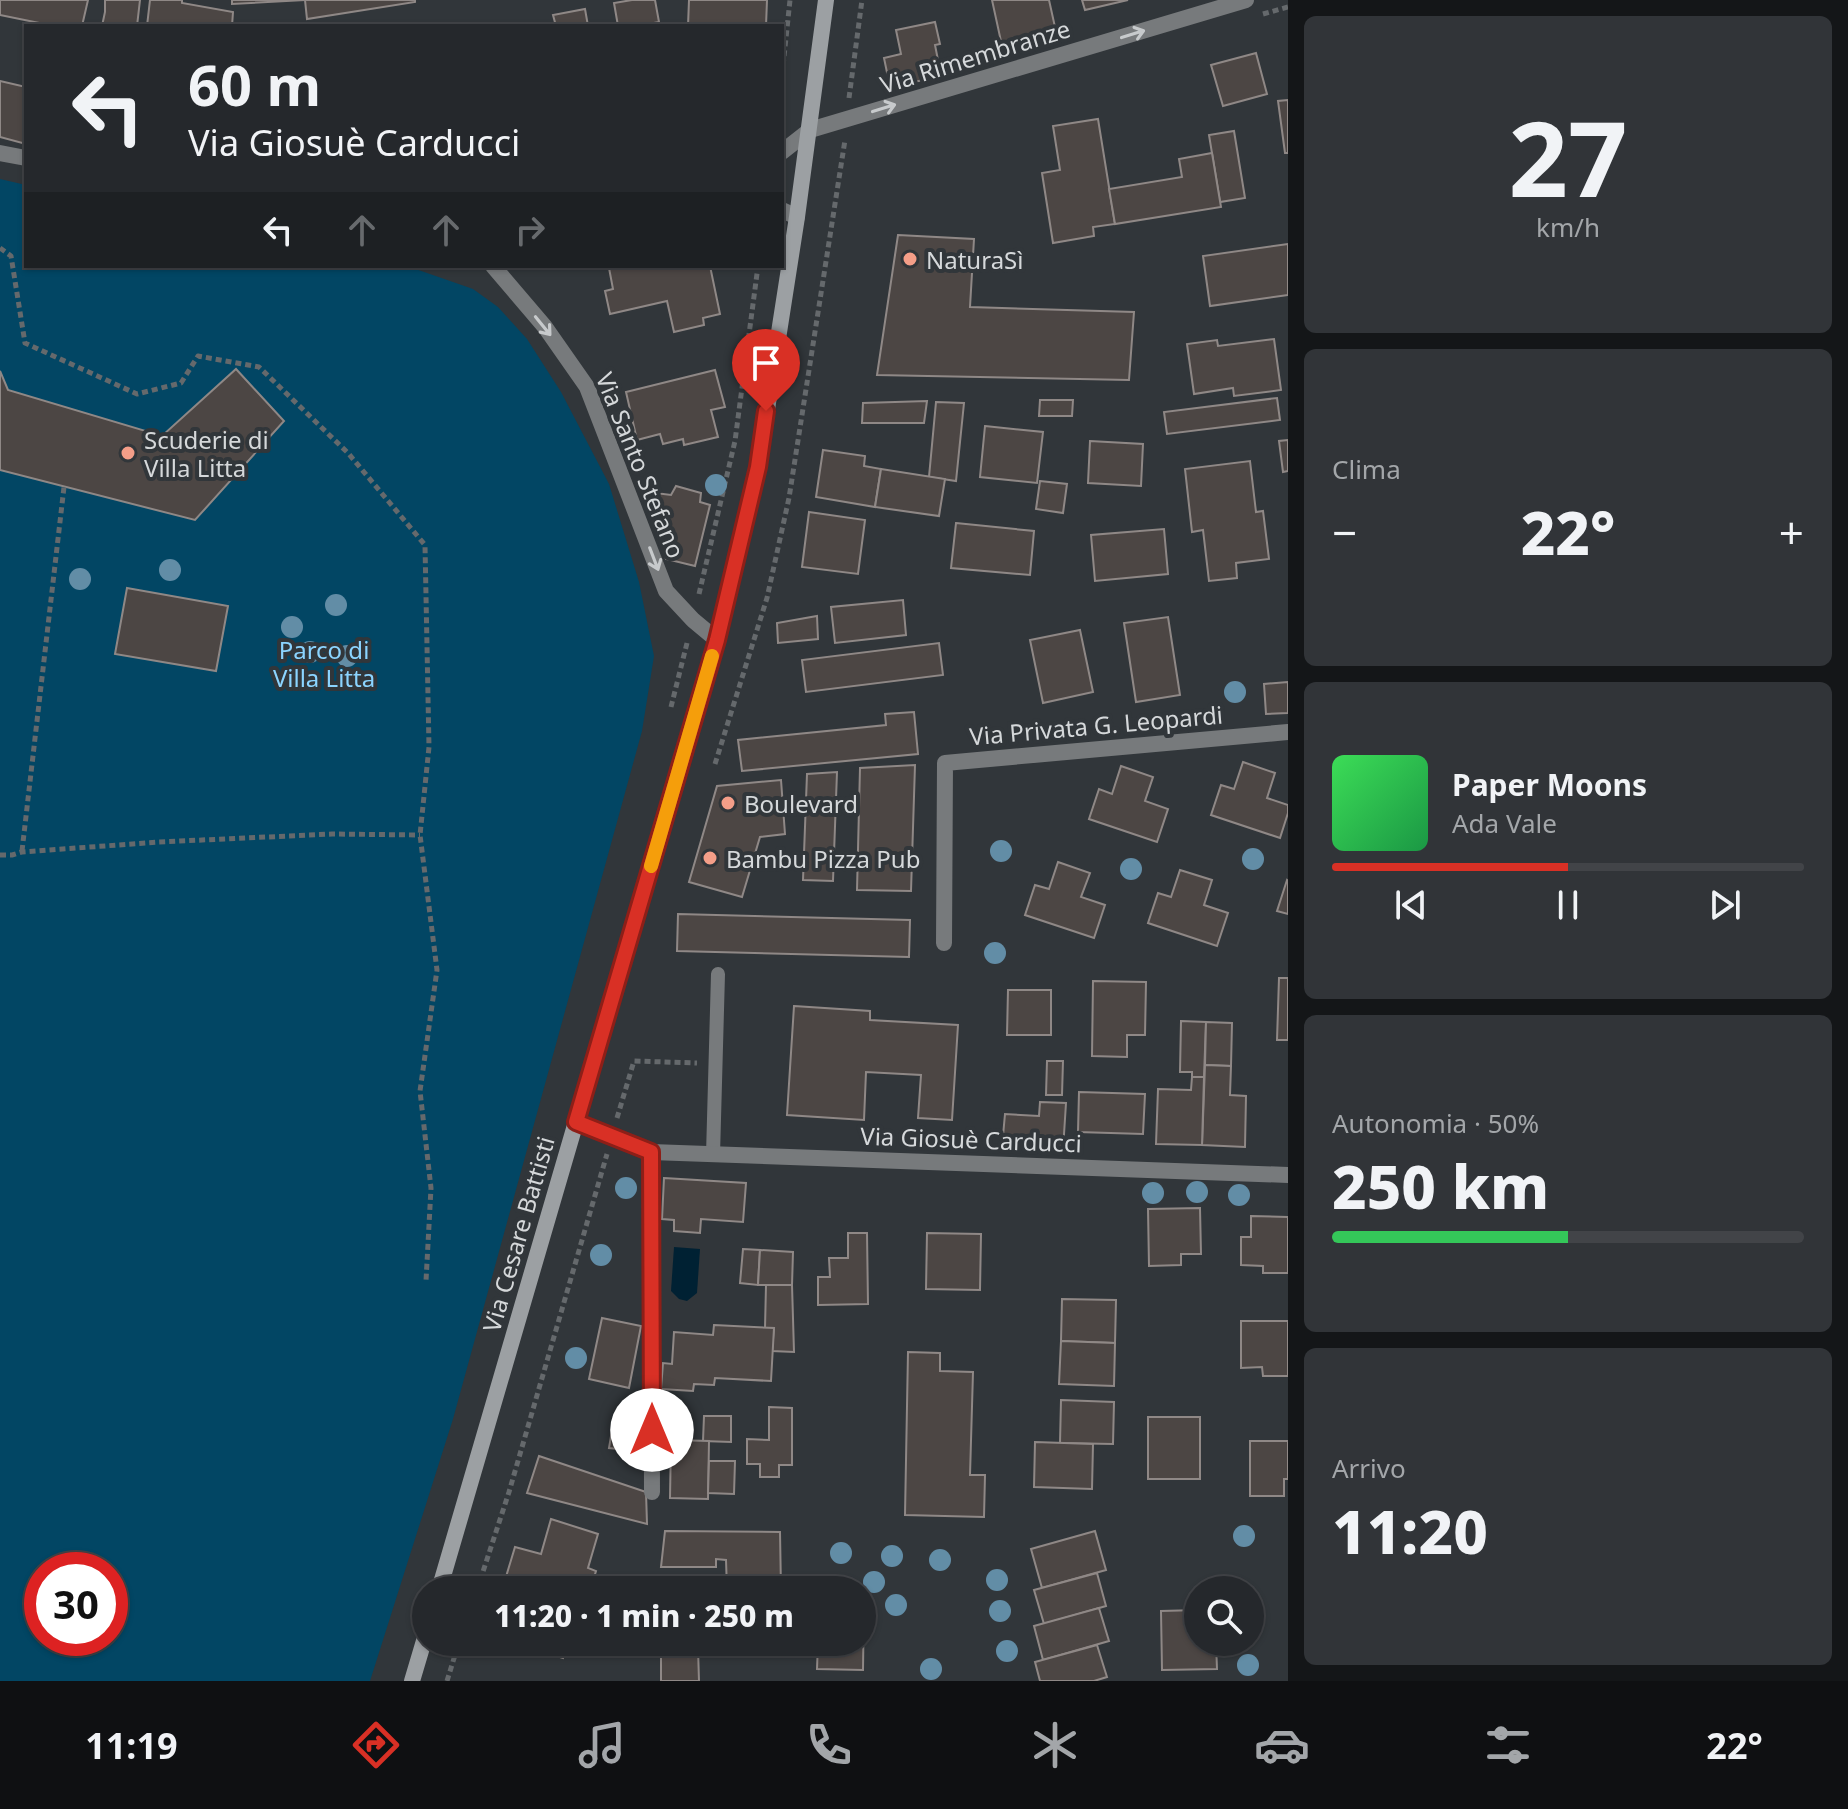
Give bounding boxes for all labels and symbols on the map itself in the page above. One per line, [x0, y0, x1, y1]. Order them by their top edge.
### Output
street label: Via Rimembranze [876, 11, 1074, 101]
one-way arrow [1120, 26, 1146, 41]
one-way arrow [871, 100, 897, 115]
place label: NaturaSì [926, 243, 1023, 276]
marker: NaturaSì [901, 250, 919, 268]
one-way arrow [534, 315, 552, 336]
pin [732, 329, 800, 411]
street label: Via Santo Stefano [589, 367, 693, 563]
place label: Scuderie di Villa Litta [144, 423, 269, 484]
marker: Scuderie di Villa Litta [119, 444, 137, 462]
one-way arrow [648, 546, 662, 571]
park label: Parco di Villa Litta [273, 633, 375, 694]
street label: Via Privata G. Leopardi [968, 697, 1224, 753]
place label: Boulevard [744, 787, 858, 820]
marker: Boulevard [719, 794, 737, 812]
place label: Bambu Pizza Pub [726, 842, 920, 875]
marker: Bambu Pizza Pub [701, 849, 719, 867]
street label: Via Giosuè Carducci [860, 1119, 1082, 1159]
street label: Via Cesare Battisti [474, 1132, 562, 1336]
position arrow [610, 1388, 694, 1472]
speed limit sign: 30 [24, 1552, 128, 1656]

